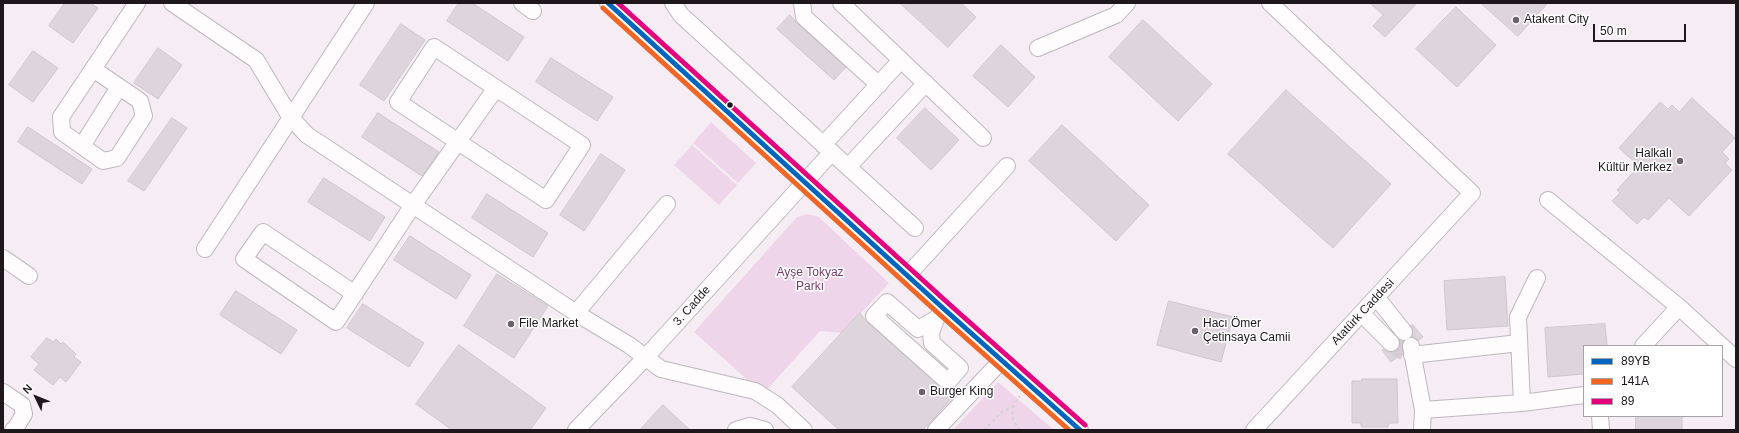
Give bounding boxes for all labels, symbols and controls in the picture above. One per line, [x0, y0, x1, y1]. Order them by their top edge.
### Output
place label: Atakent City [1524, 13, 1589, 27]
marker: Atakent City [1511, 15, 1521, 25]
scale bar [1595, 16, 1688, 42]
text: 50 m [1600, 24, 1627, 38]
unlabelled marker [725, 100, 735, 110]
place label: Halkalı Kültür Merkez [1598, 147, 1672, 175]
marker: Halkalı Kültür Merkez [1675, 156, 1685, 166]
park label: Ayşe Tokyaz Parkı [776, 266, 844, 294]
street label: Atatürk Caddesi [1329, 276, 1397, 348]
street label: 3. Cadde [670, 283, 714, 329]
place label: File Market [519, 317, 578, 331]
place label: Hacı Ömer Çetinsaya Camii [1203, 317, 1290, 345]
marker: File Market [506, 319, 516, 329]
marker: Hacı Ömer Çetinsaya Camii [1190, 326, 1200, 336]
legend [1583, 345, 1723, 417]
text: 89YB [1621, 354, 1650, 368]
text: 141A [1621, 374, 1649, 388]
north arrow [16, 377, 56, 417]
text: N [20, 382, 34, 396]
place label: Burger King [930, 385, 993, 399]
marker: Burger King [917, 387, 927, 397]
text: 89 [1621, 394, 1634, 408]

